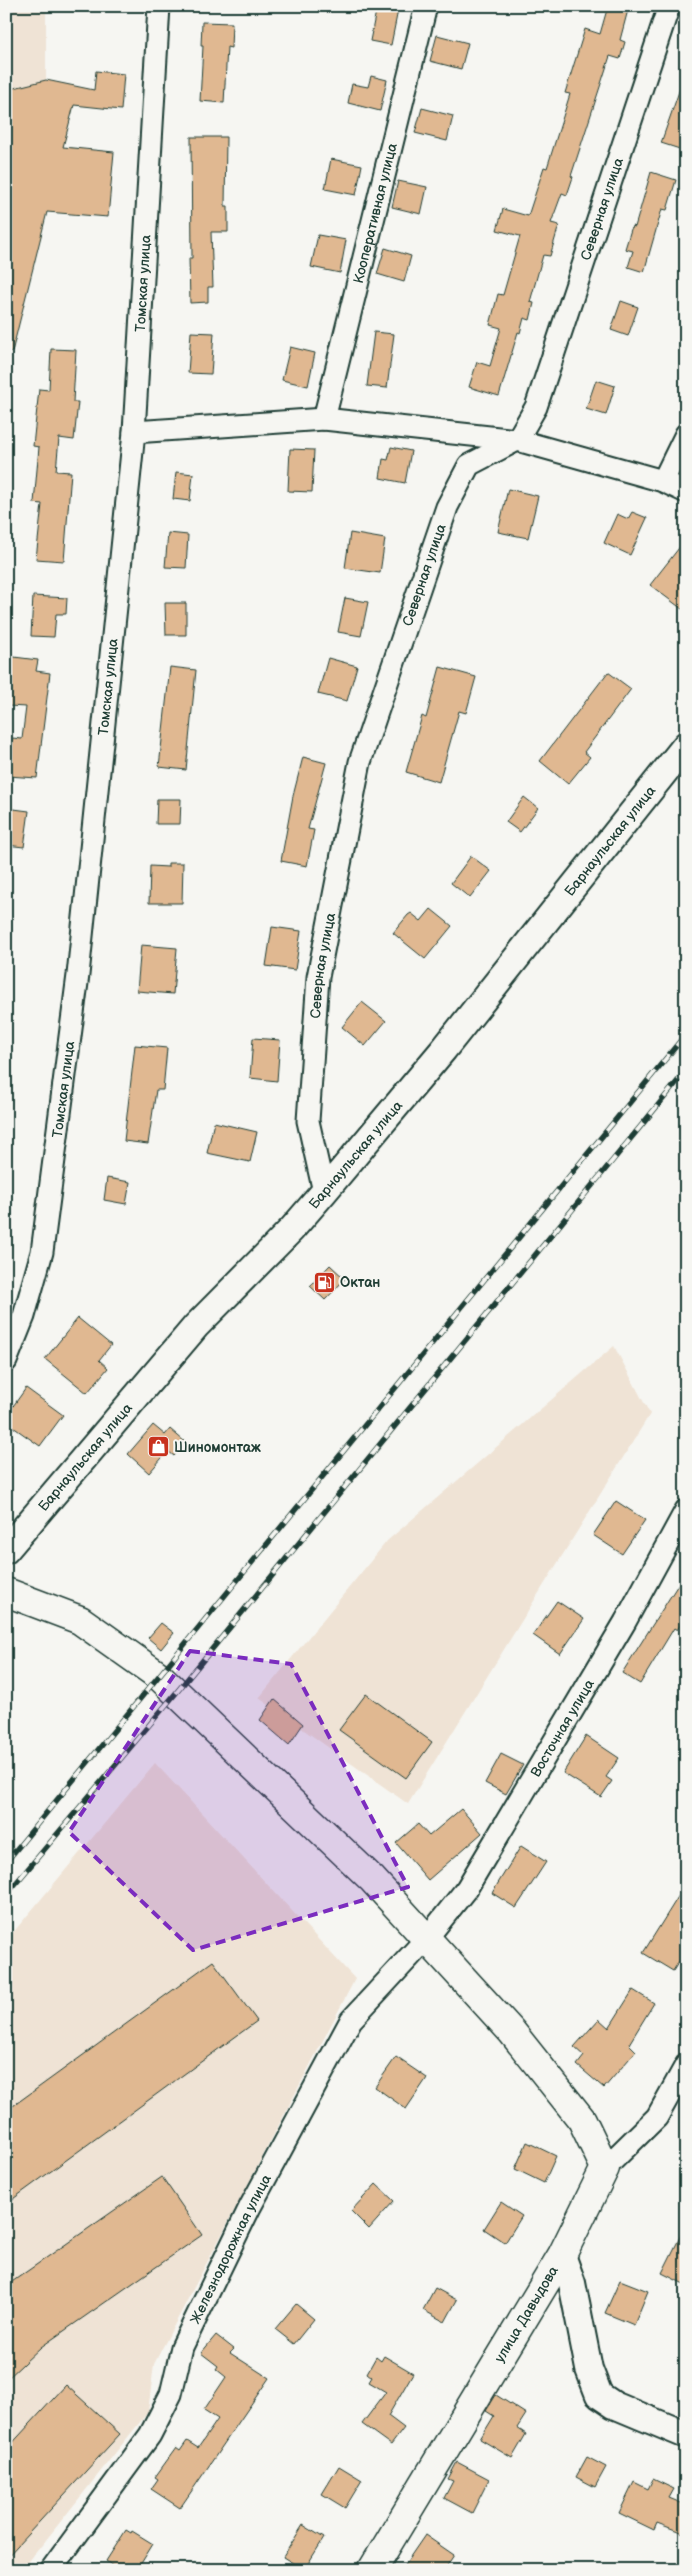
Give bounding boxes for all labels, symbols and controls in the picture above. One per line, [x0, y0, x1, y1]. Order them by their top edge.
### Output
street label: Кооперативная улица [350, 141, 401, 285]
street label: Северная улица [577, 155, 627, 262]
street label: Томская улица [132, 234, 155, 333]
street label: Северная улица [399, 521, 450, 628]
street label: Томская улица [95, 637, 122, 736]
street label: Барнаульская улица [561, 782, 660, 900]
street label: Северная улица [307, 911, 339, 1019]
street label: Томская улица [49, 1039, 78, 1139]
street label: Барнаульская улица [305, 1097, 407, 1212]
fuel station icon: Октан [312, 1270, 336, 1294]
place label: Октан [340, 1274, 380, 1291]
street label: Барнаульская улица [35, 1399, 136, 1515]
shop icon: Шиномонтаж [146, 1435, 170, 1459]
place label: Шиномонтаж [174, 1439, 261, 1456]
street label: Восточная улица [527, 1676, 598, 1780]
street label: Железнодорожная улица [187, 2171, 275, 2327]
street label: улица Давыдова [491, 2262, 562, 2366]

